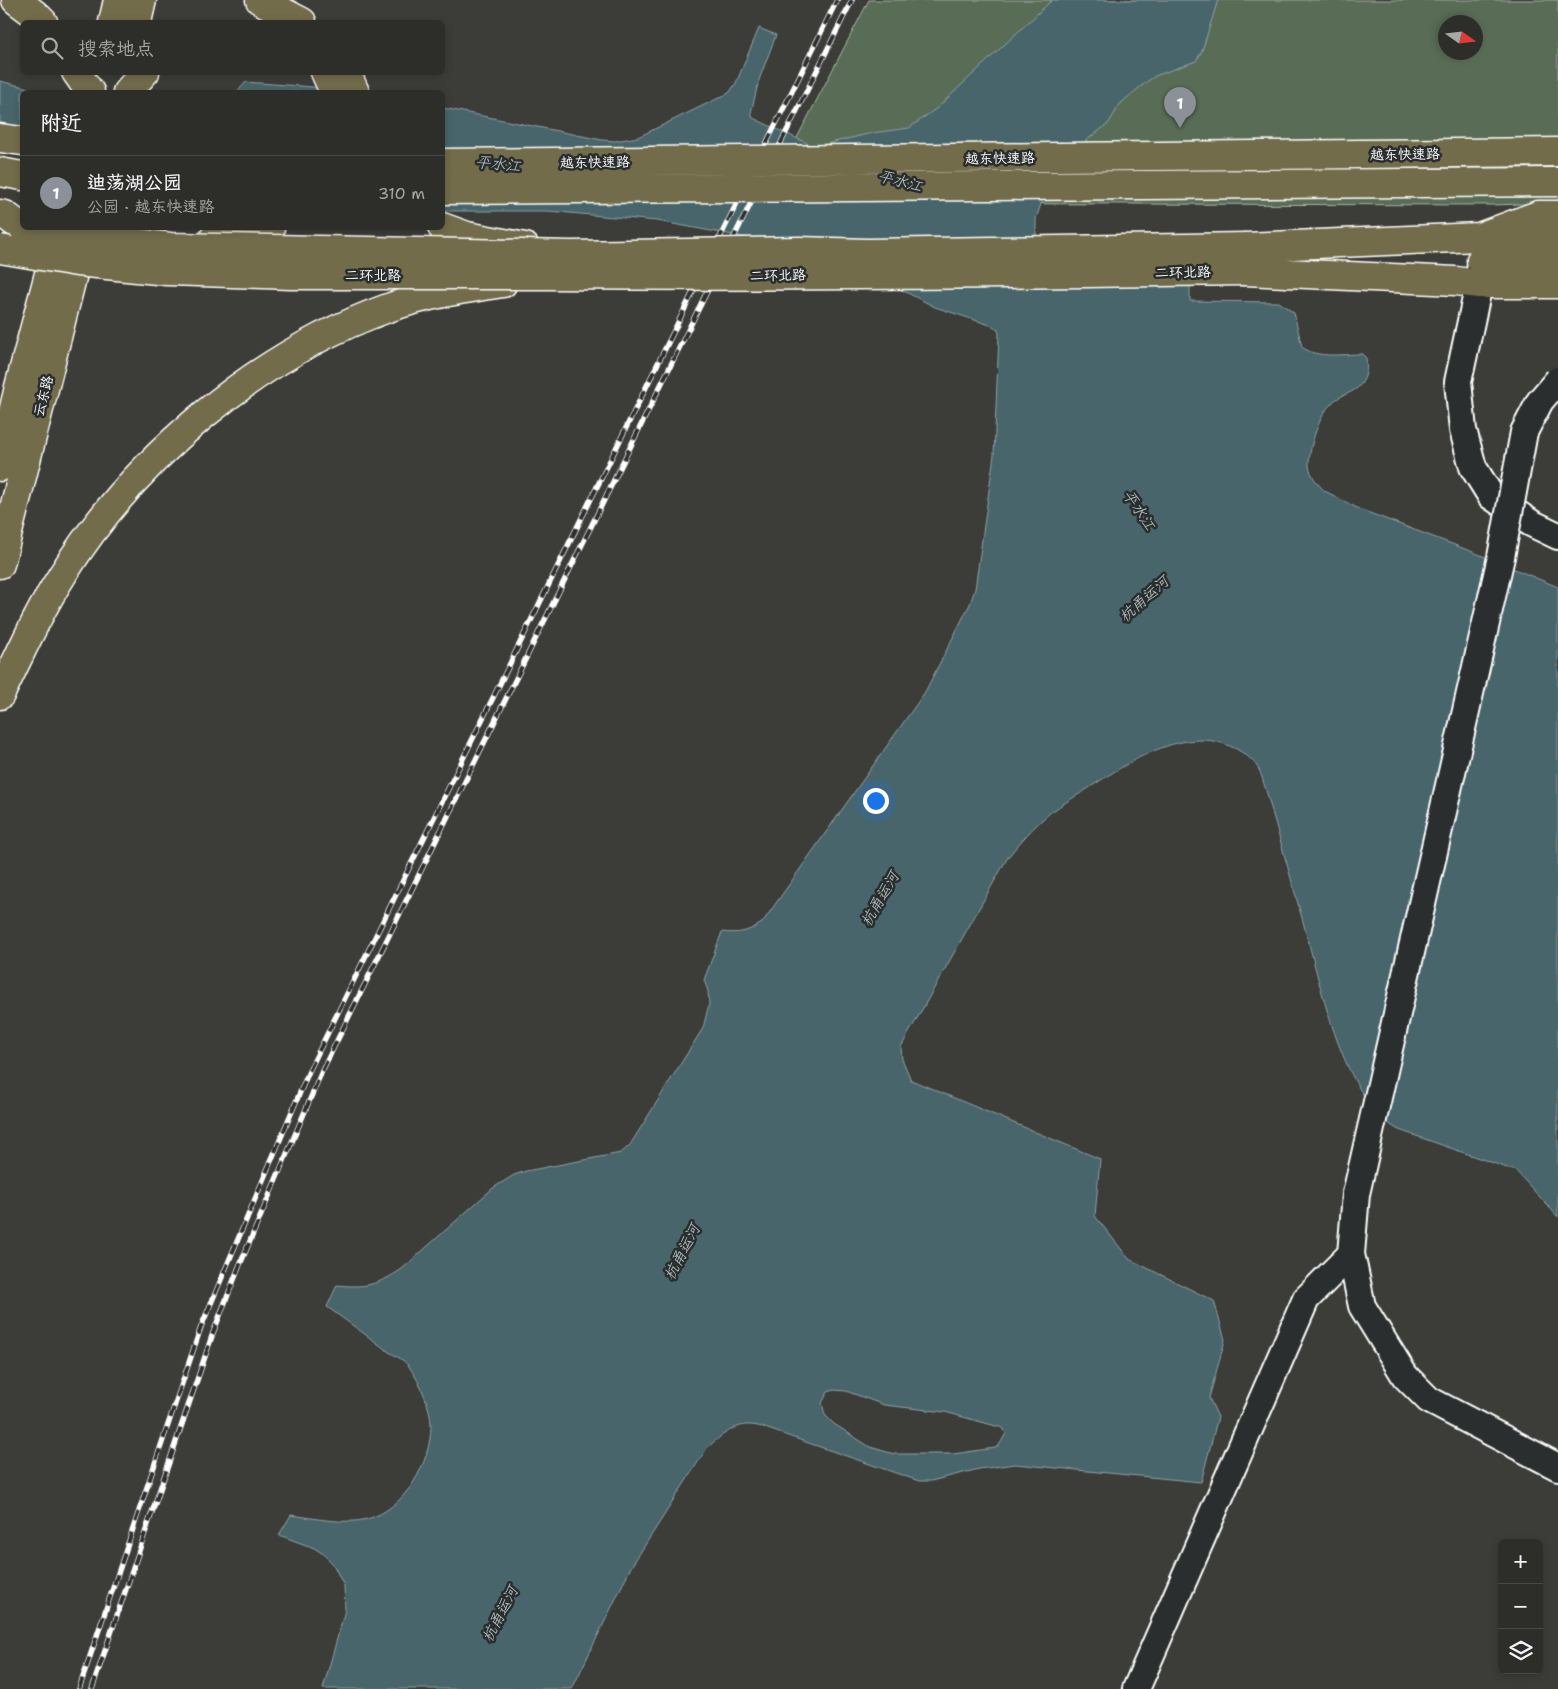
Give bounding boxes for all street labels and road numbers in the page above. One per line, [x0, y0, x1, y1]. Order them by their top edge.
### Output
street label: 越东快速路 [1370, 144, 1440, 164]
street label: 越东快速路 [965, 148, 1035, 168]
street label: 越东快速路 [560, 152, 630, 172]
street label: 二环北路 [1155, 263, 1211, 281]
street label: 二环北路 [345, 266, 401, 284]
street label: 二环北路 [750, 266, 806, 284]
street label: 云东路 [29, 373, 57, 419]

